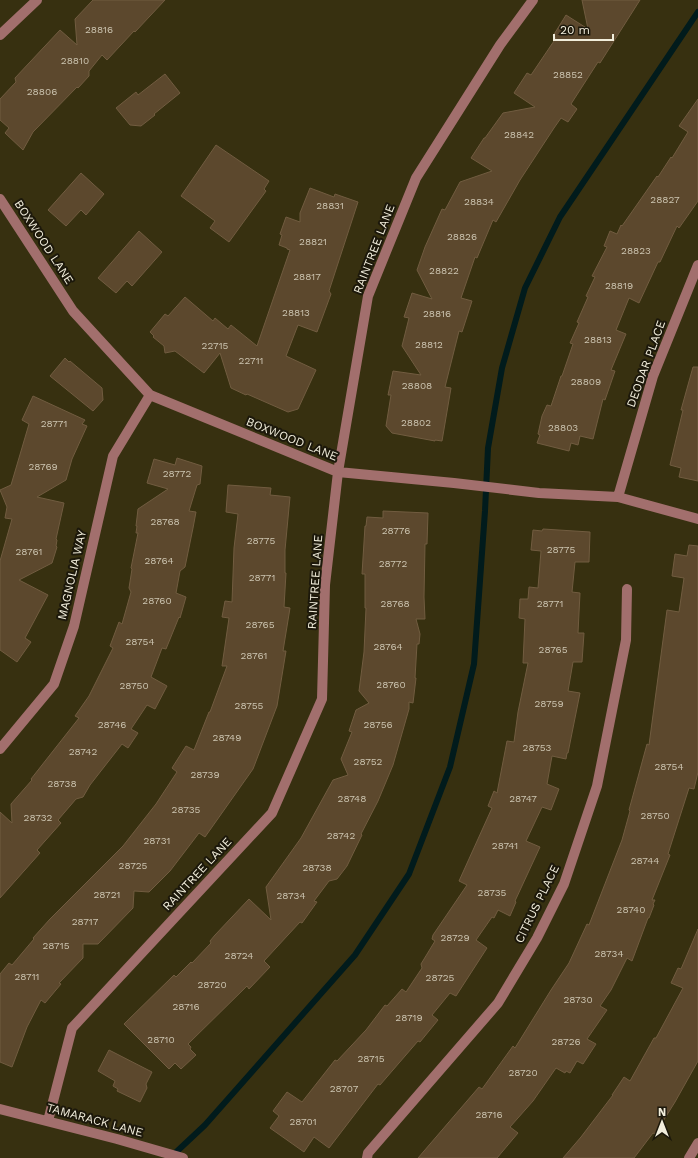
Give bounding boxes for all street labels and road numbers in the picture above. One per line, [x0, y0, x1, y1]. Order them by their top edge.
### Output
street label: BOXWOOD LANE [12, 197, 77, 287]
street label: RAINTREE LANE [351, 202, 398, 296]
street label: DEODAR PLACE [624, 318, 668, 409]
street label: BOXWOOD LANE [244, 414, 340, 464]
street label: MAGNOLIA WAY [55, 529, 89, 621]
street label: RAINTREE LANE [305, 534, 325, 630]
street label: RAINTREE LANE [160, 834, 235, 913]
street label: CITRUS PLACE [512, 862, 562, 945]
street label: TAMARACK LANE [45, 1100, 145, 1140]

